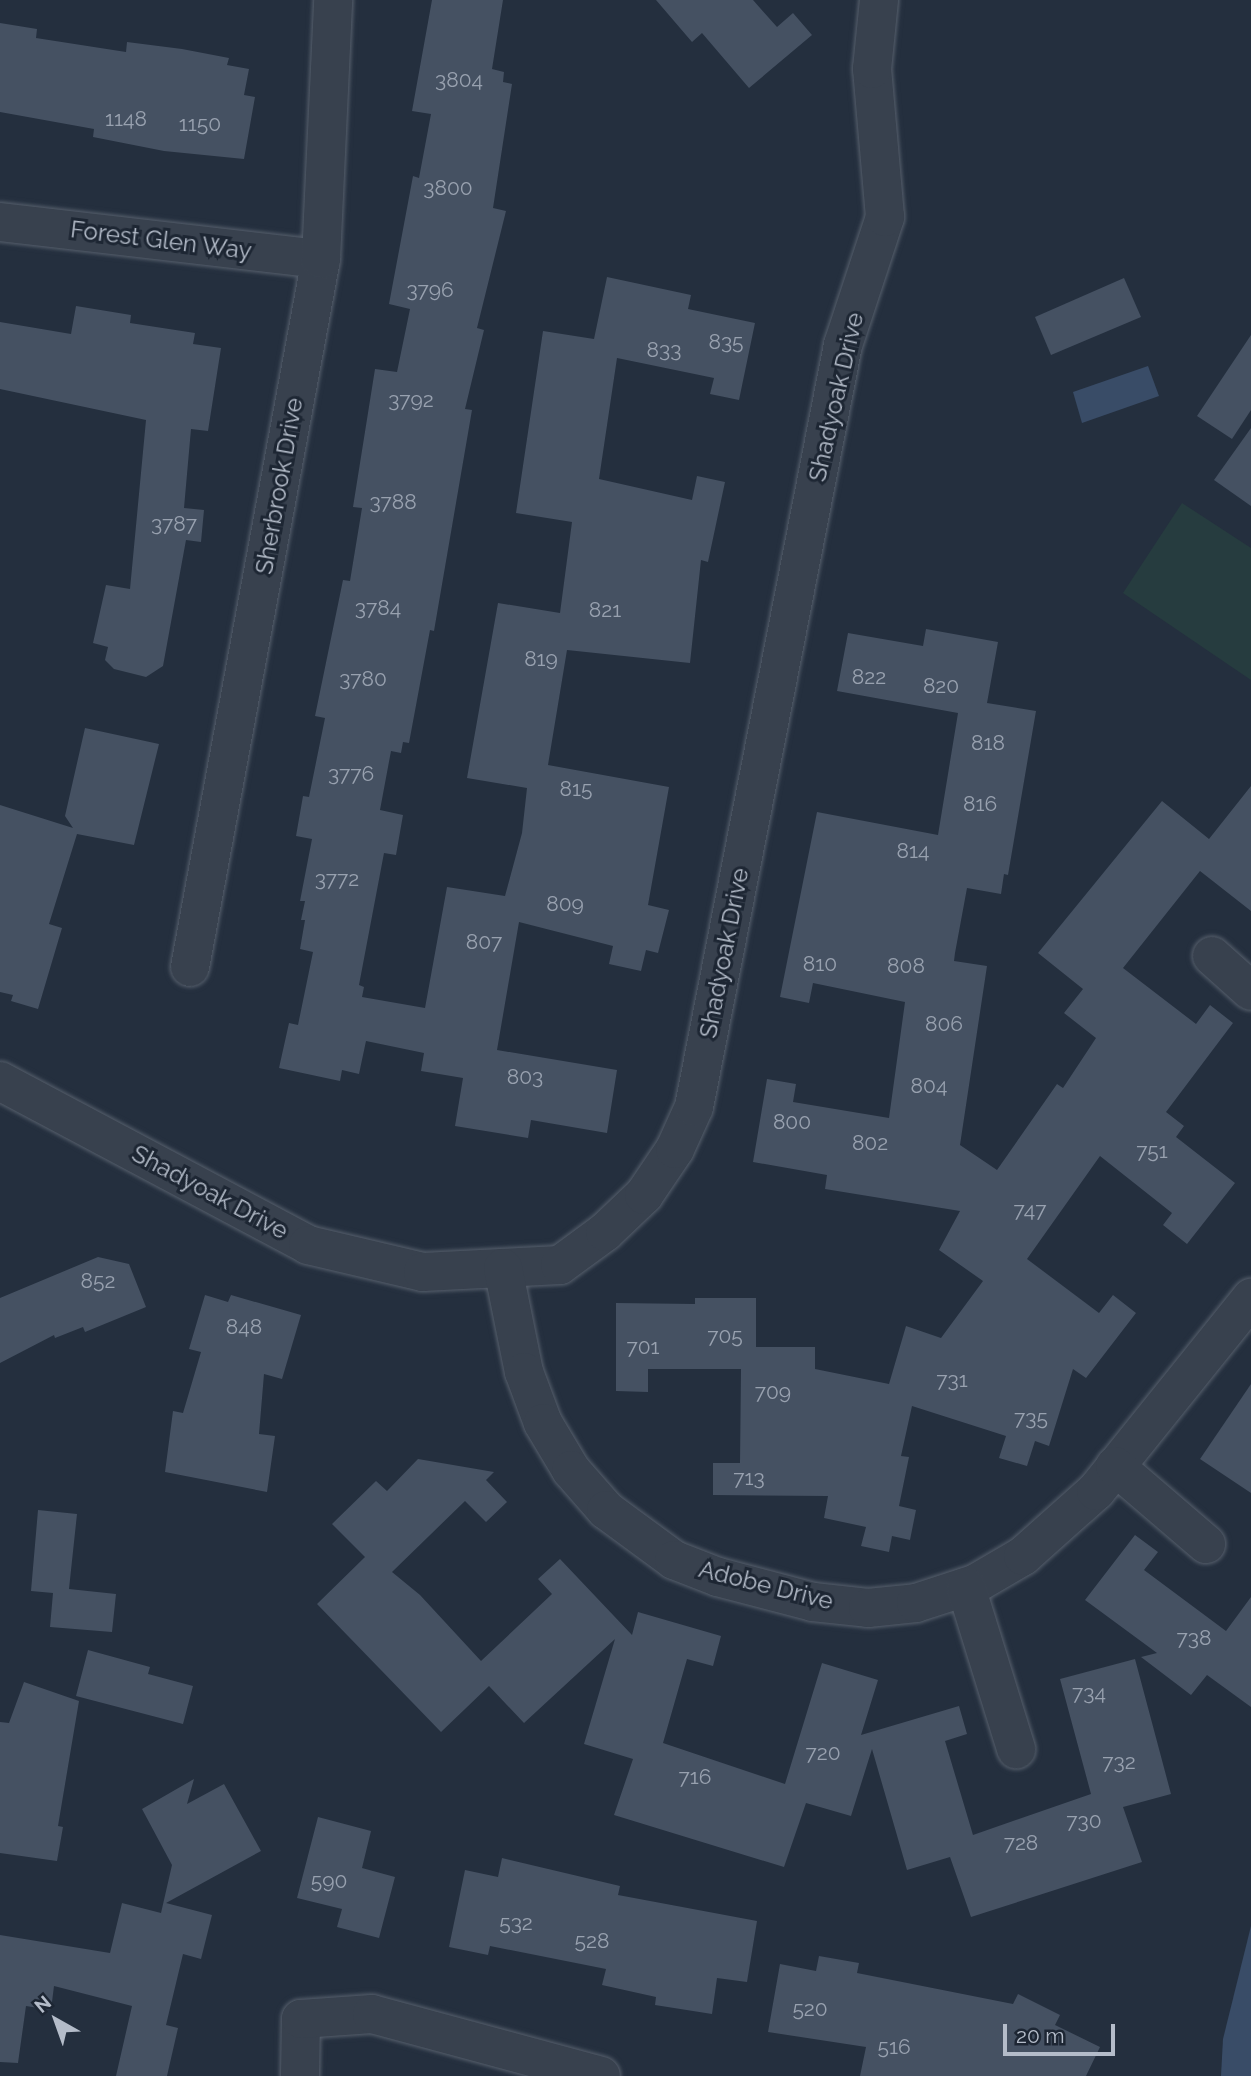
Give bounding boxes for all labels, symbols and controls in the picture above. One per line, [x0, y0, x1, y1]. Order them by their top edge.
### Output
house number: 3804 [435, 67, 483, 93]
house number: 1148 [105, 106, 147, 132]
house number: 1150 [179, 111, 221, 137]
house number: 3800 [423, 175, 473, 201]
street label: Forest Glen Way [68, 215, 254, 265]
house number: 3796 [406, 277, 454, 303]
street label: Shadyoak Drive [803, 310, 869, 484]
house number: 835 [708, 329, 744, 355]
house number: 833 [647, 337, 681, 363]
house number: 3792 [388, 387, 434, 413]
street label: Sherbrook Drive [249, 396, 309, 576]
house number: 3788 [369, 489, 417, 515]
house number: 3787 [151, 511, 197, 537]
house number: 3784 [355, 595, 401, 621]
house number: 821 [589, 597, 621, 623]
house number: 819 [524, 646, 558, 672]
house number: 822 [852, 664, 886, 690]
house number: 3780 [339, 666, 387, 692]
house number: 820 [923, 673, 959, 699]
house number: 818 [971, 730, 1005, 756]
house number: 3776 [328, 761, 374, 787]
house number: 815 [560, 776, 592, 802]
house number: 816 [963, 791, 997, 817]
house number: 814 [897, 838, 929, 864]
house number: 3772 [315, 866, 359, 892]
street label: Shadyoak Drive [693, 866, 755, 1040]
house number: 809 [546, 891, 584, 917]
house number: 807 [466, 929, 502, 955]
house number: 810 [803, 951, 837, 977]
house number: 808 [887, 953, 925, 979]
house number: 806 [925, 1011, 963, 1037]
house number: 803 [507, 1064, 543, 1090]
house number: 804 [911, 1073, 947, 1099]
house number: 800 [773, 1109, 811, 1135]
house number: 802 [852, 1130, 888, 1156]
house number: 751 [1136, 1138, 1168, 1164]
street label: Shadyoak Drive [127, 1139, 293, 1245]
house number: 747 [1014, 1197, 1046, 1223]
house number: 852 [81, 1268, 115, 1294]
house number: 848 [226, 1314, 262, 1340]
house number: 705 [707, 1323, 743, 1349]
house number: 701 [627, 1334, 659, 1360]
house number: 731 [936, 1367, 968, 1393]
house number: 709 [755, 1379, 791, 1405]
house number: 735 [1014, 1405, 1048, 1431]
house number: 713 [733, 1465, 765, 1491]
street label: Adobe Drive [696, 1554, 836, 1616]
house number: 738 [1177, 1625, 1211, 1651]
house number: 734 [1072, 1680, 1106, 1706]
house number: 720 [805, 1740, 841, 1766]
house number: 732 [1102, 1749, 1136, 1775]
house number: 716 [679, 1764, 711, 1790]
house number: 730 [1066, 1808, 1102, 1834]
house number: 728 [1004, 1830, 1038, 1856]
house number: 590 [311, 1868, 347, 1894]
house number: 532 [499, 1910, 533, 1936]
house number: 528 [575, 1928, 609, 1954]
north arrow [21, 1985, 91, 2055]
text: N [30, 1991, 55, 2017]
house number: 520 [792, 1996, 828, 2022]
scale bar [1006, 2010, 1118, 2054]
text: 20 m [1016, 2023, 1064, 2048]
house number: 516 [877, 2034, 911, 2060]

